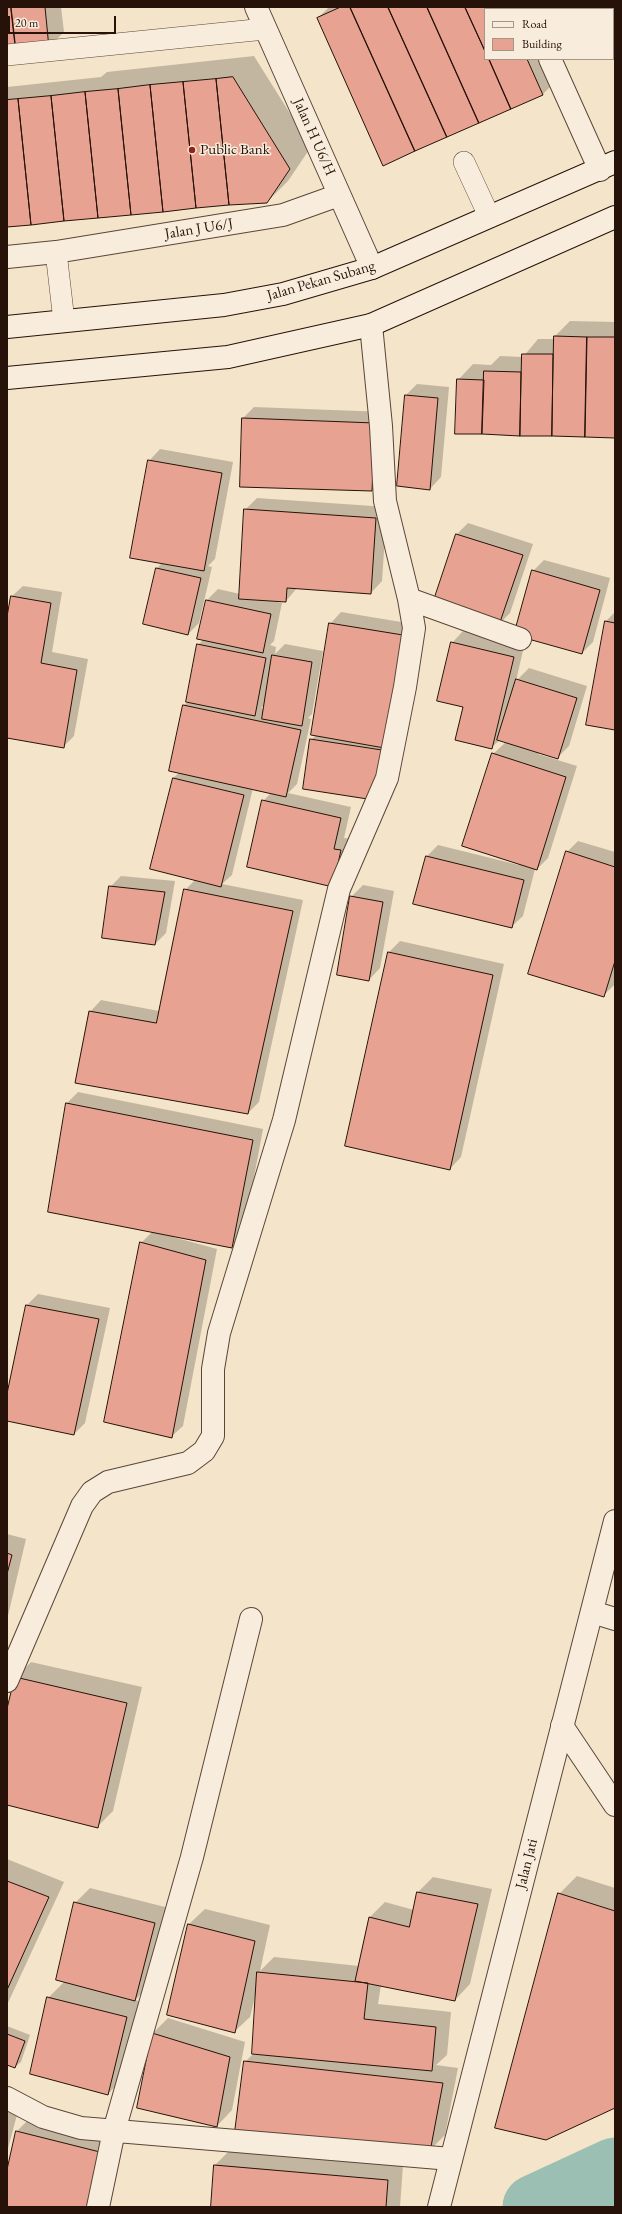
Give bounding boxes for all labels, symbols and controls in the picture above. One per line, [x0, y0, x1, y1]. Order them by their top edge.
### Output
scale bar [10, 8, 118, 34]
legend [484, 8, 614, 60]
text: 20 m [15, 15, 38, 31]
text: Road [522, 16, 547, 32]
text: Building [522, 36, 562, 52]
street label: Jalan H U6/H [289, 95, 339, 179]
place label: Public Bank [200, 141, 270, 159]
marker: Public Bank [187, 145, 197, 155]
street label: Jalan J U6/J [163, 215, 235, 243]
street label: Jalan Pekan Subang [265, 257, 377, 305]
street label: Jalan Jati [512, 1837, 542, 1891]

